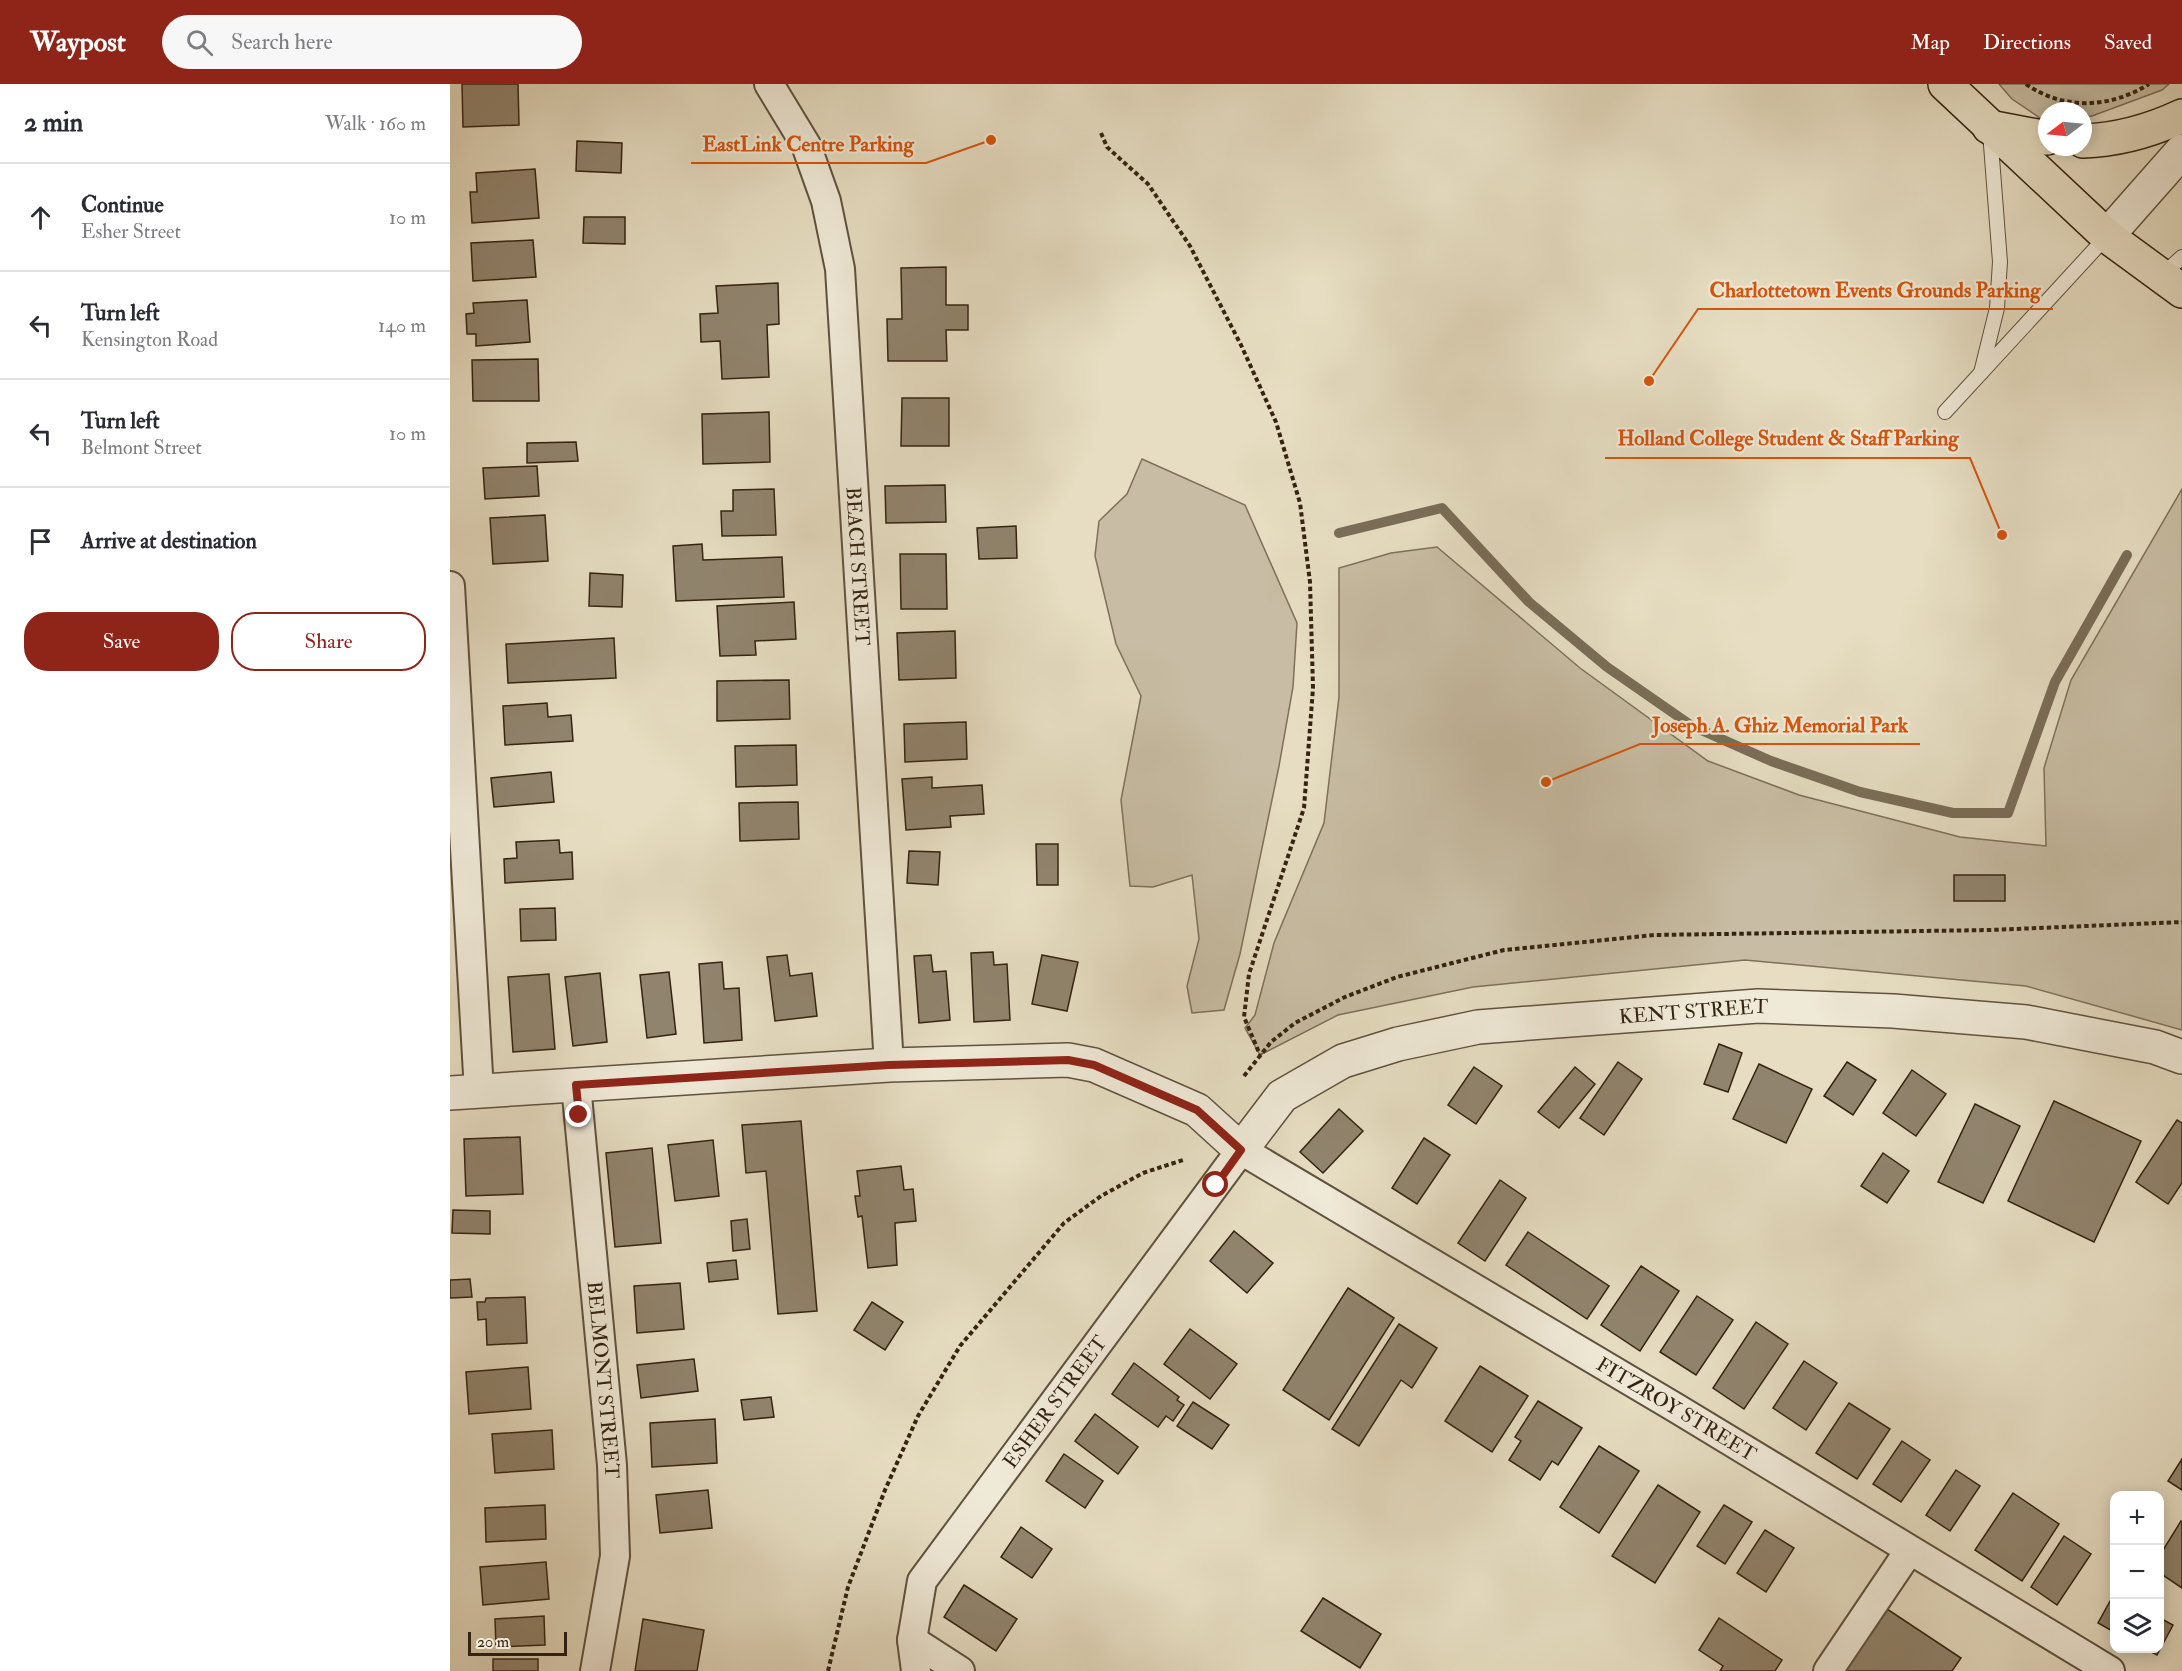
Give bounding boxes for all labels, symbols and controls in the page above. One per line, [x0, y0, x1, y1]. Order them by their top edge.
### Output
search box [162, 15, 582, 69]
text: Waypost [30, 25, 126, 60]
icon: search [183, 26, 216, 59]
text: Search here [231, 28, 333, 56]
text: Map [1910, 29, 1950, 56]
text: Directions [1983, 29, 2071, 56]
text: Saved [2104, 29, 2152, 56]
north arrow [2038, 102, 2092, 156]
text: 2 min [24, 107, 83, 139]
text: Walk · 160 m [325, 111, 426, 136]
callout: EastLink Centre Parking [691, 124, 926, 163]
text: EastLink Centre Parking [702, 131, 914, 158]
text: Continue [81, 191, 164, 219]
icon: ahead [24, 201, 57, 234]
text: 10 m [389, 205, 426, 230]
text: Esher Street [81, 219, 181, 244]
callout: Charlottetown Events Grounds Parking [1698, 270, 2053, 309]
text: Charlottetown Events Grounds Parking [1710, 277, 2041, 304]
text: Turn left [81, 299, 160, 327]
icon: left [24, 309, 57, 342]
text: 140 m [378, 313, 426, 338]
text: Kensington Road [81, 327, 218, 352]
text: Turn left [81, 407, 160, 435]
icon: left [24, 417, 57, 450]
callout: Holland College Student & Staff Parking [1605, 419, 1970, 458]
text: 10 m [389, 421, 426, 446]
text: Holland College Student & Staff Parking [1617, 425, 1959, 452]
text: Belmont Street [81, 435, 202, 460]
street label: BEACH STREET [841, 486, 876, 647]
icon: arrive [24, 525, 57, 558]
text: Arrive at destination [81, 527, 257, 555]
button: Save [24, 612, 219, 671]
button: Share [231, 612, 426, 671]
callout: Joseph A. Ghiz Memorial Park [1640, 705, 1920, 744]
text: Joseph A. Ghiz Memorial Park [1651, 712, 1909, 739]
street label: KENT STREET [1618, 993, 1769, 1029]
route end [565, 1101, 591, 1127]
route start [1202, 1171, 1228, 1197]
street label: BELMONT STREET [582, 1280, 625, 1479]
street label: ESHER STREET [997, 1330, 1112, 1473]
street label: FITZROY STREET [1592, 1351, 1761, 1466]
map controls [2110, 1491, 2164, 1653]
button: + [2110, 1491, 2164, 1545]
button: − [2110, 1545, 2164, 1599]
button: layers [2110, 1599, 2164, 1653]
scale bar [468, 1629, 567, 1656]
text: 20 m [477, 1632, 509, 1652]

